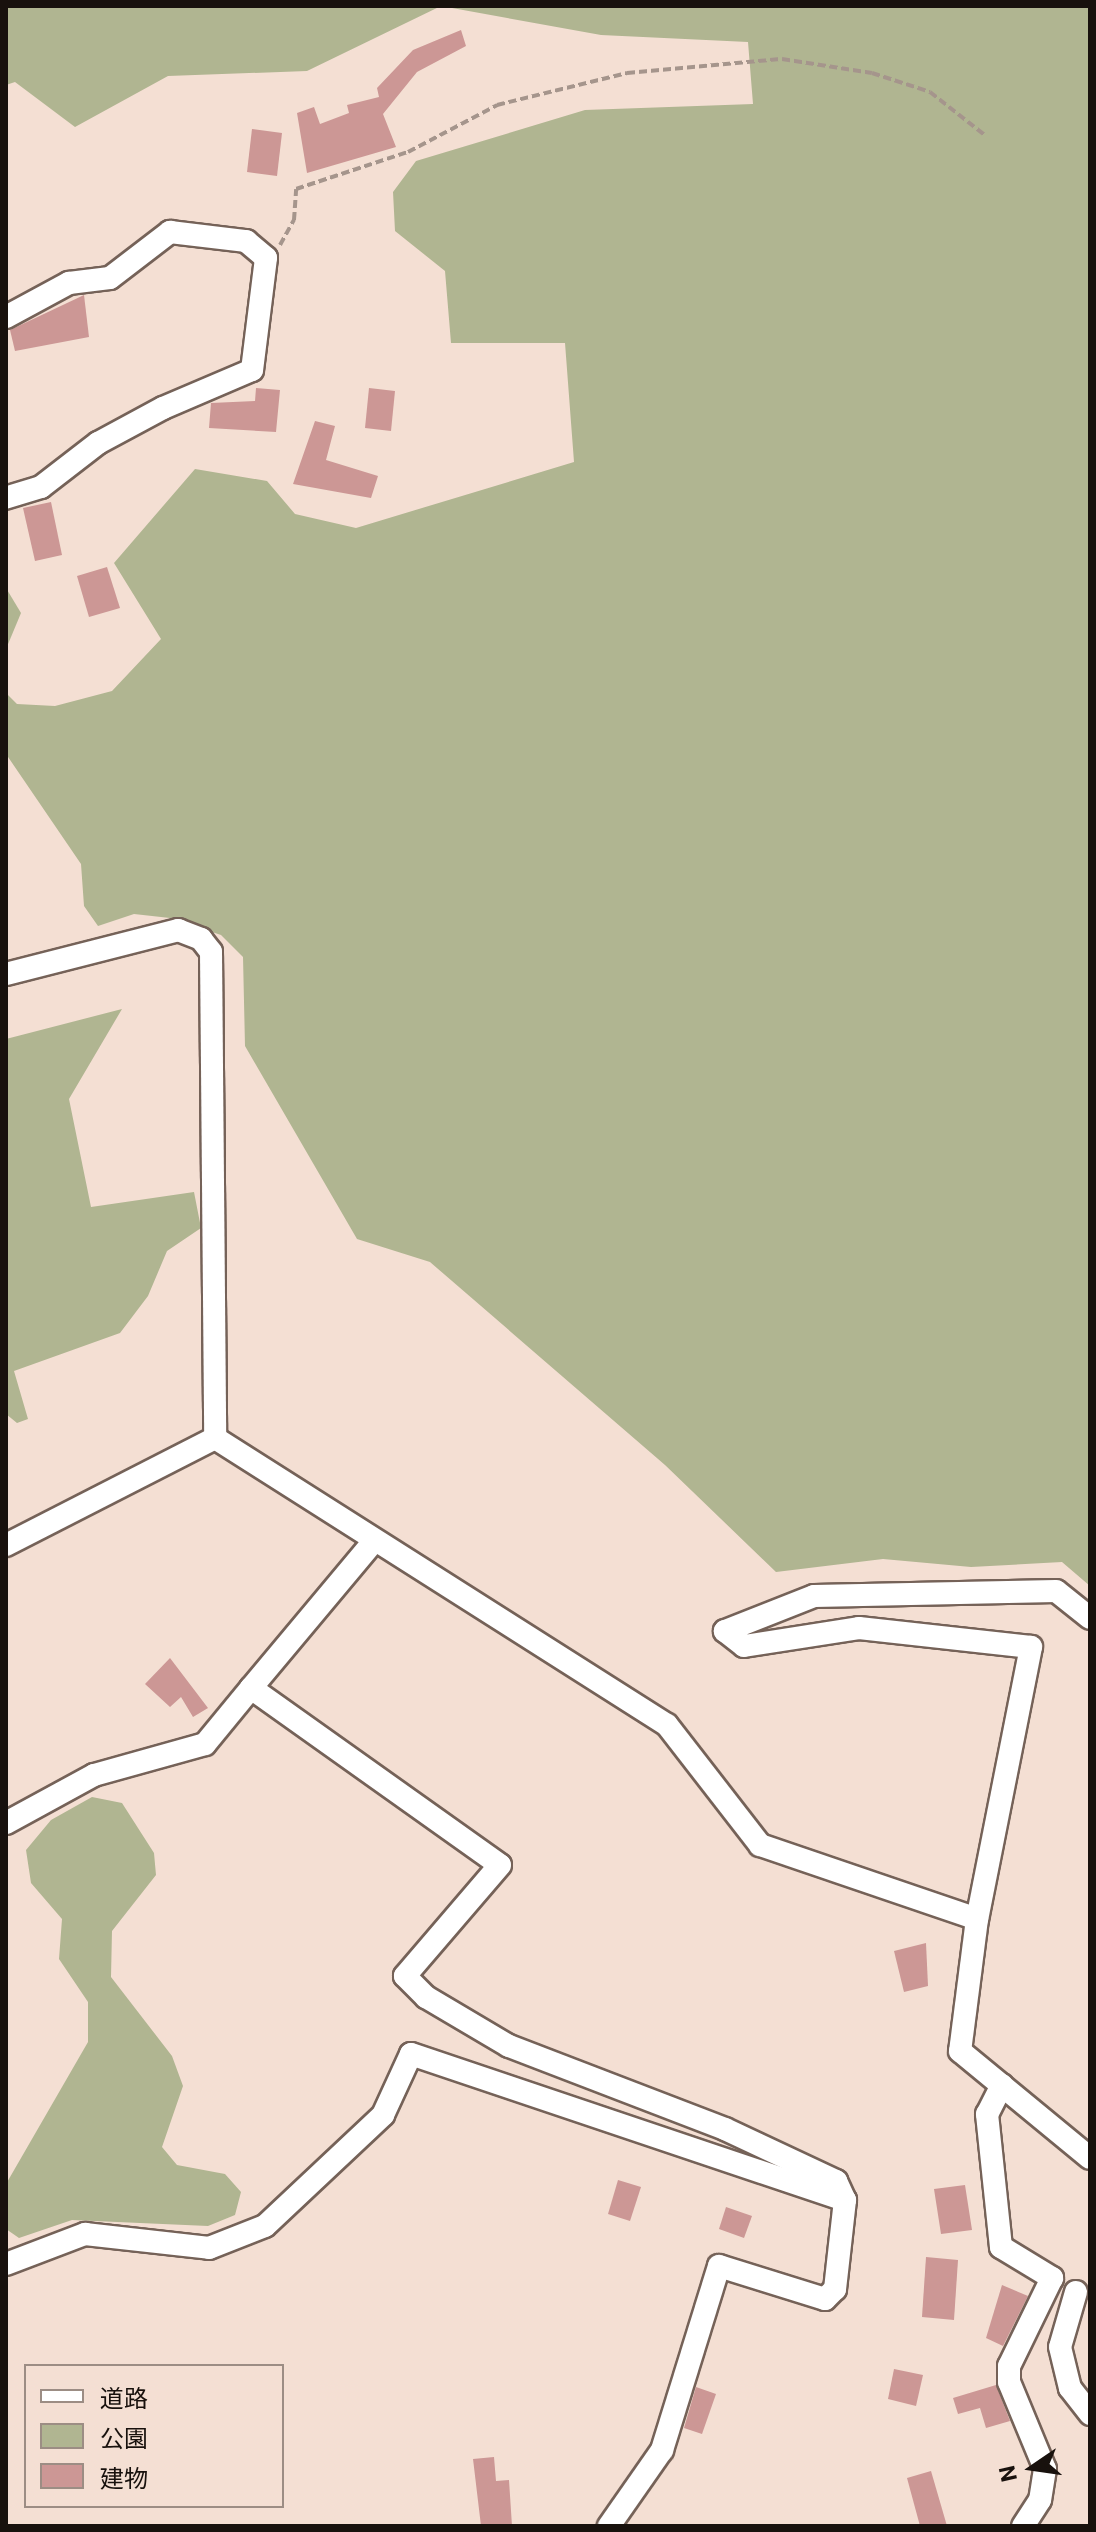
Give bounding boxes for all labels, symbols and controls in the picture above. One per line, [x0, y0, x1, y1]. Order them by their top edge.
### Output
legend [24, 2364, 284, 2508]
text: 道路 [100, 2385, 148, 2413]
text: 公園 [100, 2425, 148, 2453]
north arrow [992, 2428, 1072, 2508]
text: N [994, 2463, 1022, 2484]
text: 建物 [100, 2465, 148, 2493]

